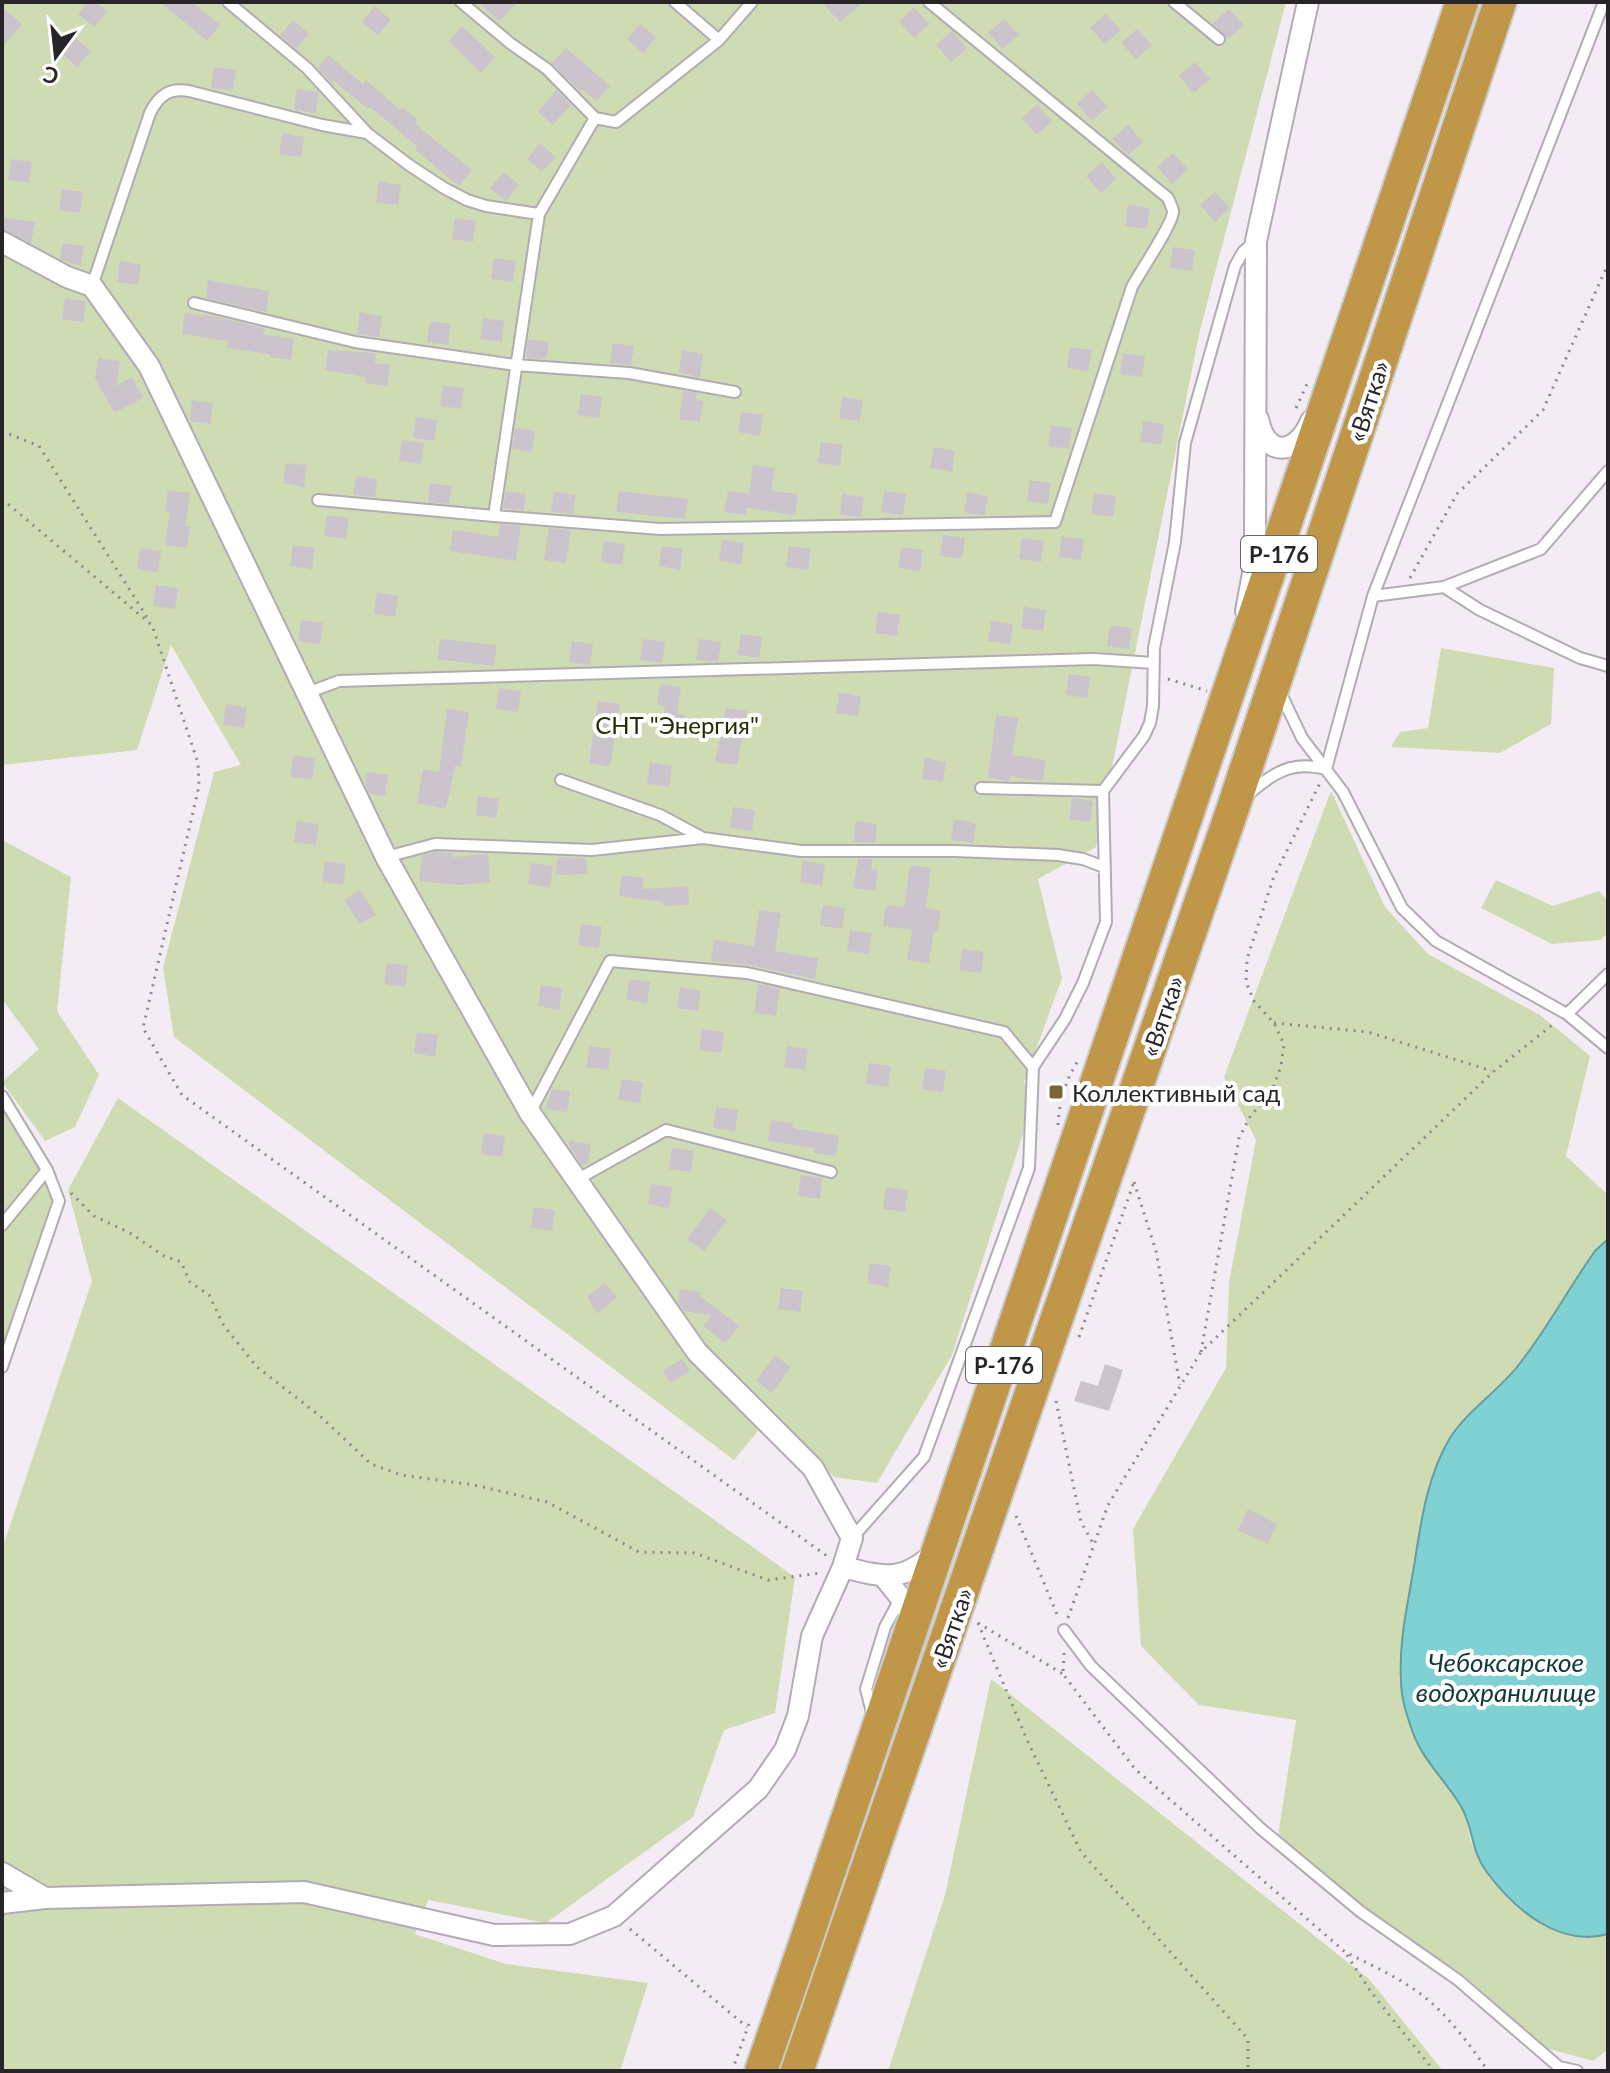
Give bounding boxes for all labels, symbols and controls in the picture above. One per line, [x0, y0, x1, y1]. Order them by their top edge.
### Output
north arrow [16, 16, 96, 96]
text: С [40, 61, 61, 91]
street label: «Вятка» [1341, 357, 1395, 445]
road number: Р-176 [1241, 536, 1317, 572]
park label: СНТ "Энергия" [595, 710, 759, 739]
street label: «Вятка» [1135, 972, 1189, 1060]
place label: Коллективный сад [1072, 1078, 1281, 1107]
marker: Коллективный сад [1047, 1083, 1065, 1101]
road number: Р-176 [966, 1347, 1042, 1383]
street label: «Вятка» [924, 1584, 978, 1672]
water label: Чебоксарское водохранилище [1416, 1646, 1596, 1708]

